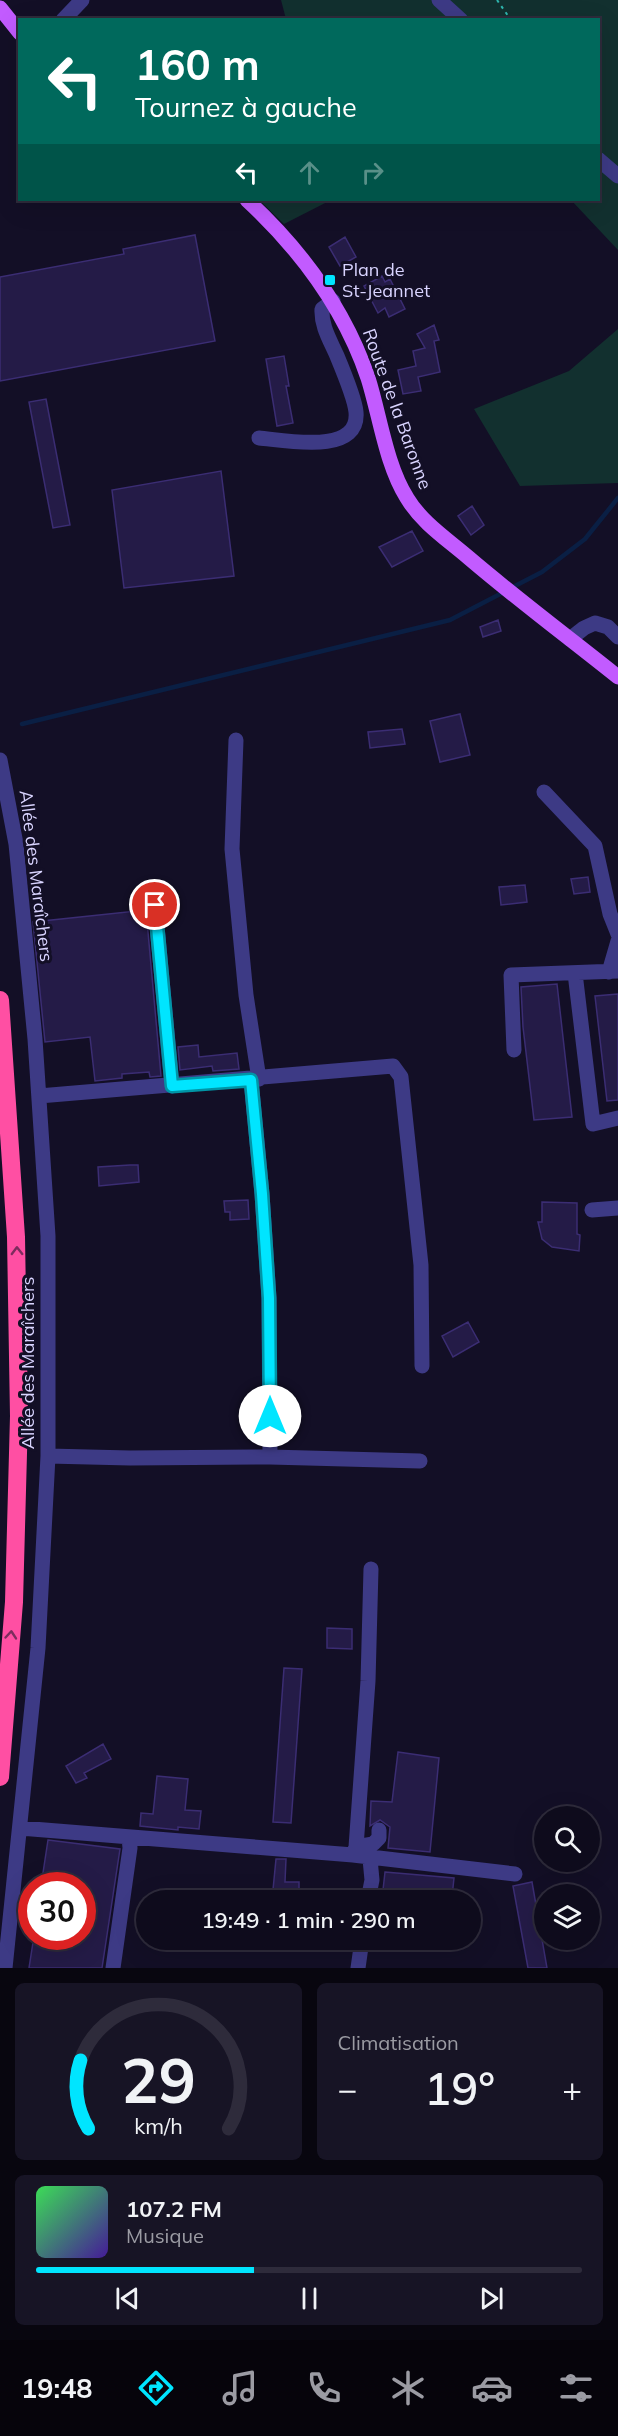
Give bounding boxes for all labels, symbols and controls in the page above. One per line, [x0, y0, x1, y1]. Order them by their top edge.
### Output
text: 160 m [135, 38, 260, 91]
icon: left [36, 42, 114, 120]
text: Tournez à gauche [135, 90, 357, 124]
icon: left [230, 156, 263, 189]
icon: ahead [293, 156, 326, 189]
icon: right [356, 156, 389, 189]
place label: Plan de St-Jeannet [342, 258, 430, 302]
marker: Plan de St-Jeannet [323, 273, 337, 287]
street label: Route de la Baronne [358, 325, 437, 492]
street label: Allée des Maraîchers [15, 789, 58, 963]
pin [129, 879, 180, 930]
icon: arrive [138, 888, 171, 921]
one-way arrow [10, 1247, 23, 1256]
street label: Allée des Maraîchers [16, 1277, 39, 1449]
position arrow [238, 1384, 302, 1448]
one-way arrow [5, 1630, 18, 1639]
map controls [534, 1806, 600, 1950]
button: search [534, 1806, 600, 1872]
speed limit sign: 30 [18, 1872, 96, 1950]
button: layers [534, 1884, 600, 1950]
text: 19:49 · 1 min · 290 m [201, 1906, 416, 1934]
text: Climatisation [338, 2030, 459, 2055]
text: 29 [121, 2040, 196, 2119]
text: 19° [424, 2060, 495, 2116]
text: − [338, 2068, 357, 2109]
text: + [562, 2068, 582, 2109]
text: km/h [134, 2112, 182, 2139]
text: 107.2 FM [126, 2195, 222, 2223]
text: Musique [126, 2223, 204, 2248]
icon: previous [111, 2282, 144, 2315]
icon: pause [293, 2282, 326, 2315]
icon: next [475, 2282, 508, 2315]
icon: directions [135, 2367, 177, 2409]
icon: music [219, 2367, 261, 2409]
icon: phone [303, 2367, 345, 2409]
icon: climate [387, 2367, 429, 2409]
icon: car [471, 2367, 513, 2409]
icon: filters [555, 2367, 597, 2409]
text: 19:48 [21, 2371, 93, 2405]

